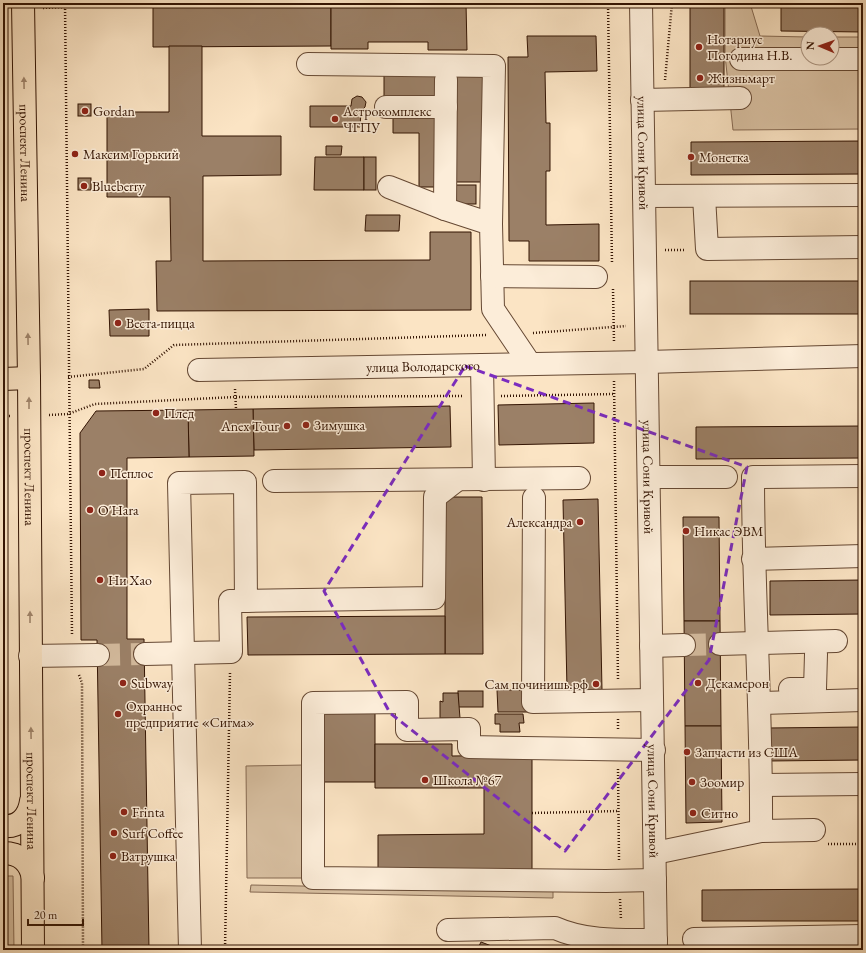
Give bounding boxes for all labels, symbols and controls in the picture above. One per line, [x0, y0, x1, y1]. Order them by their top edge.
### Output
north arrow [800, 26, 840, 66]
place label: Нотариус Погодина Н.В. [707, 30, 793, 64]
text: N [803, 41, 817, 50]
marker: Нотариус Погодина Н.В. [694, 42, 704, 52]
place label: Жизньмарт [707, 69, 775, 87]
marker: Жизньмарт [695, 73, 705, 83]
one-way arrow [21, 76, 27, 89]
street label: улица Сони Кривой [633, 96, 653, 211]
place label: Gordan [93, 102, 135, 120]
place label: Астрокомплекс ЧГПУ [342, 102, 432, 136]
street label: проспект Ленина [16, 104, 35, 202]
marker: Gordan [80, 106, 90, 116]
marker: Астрокомплекс ЧГПУ [330, 114, 340, 124]
place label: Максим Горький [83, 145, 179, 163]
place label: Монетка [699, 148, 749, 166]
marker: Максим Горький [70, 149, 80, 159]
marker: Монетка [686, 152, 696, 162]
place label: Blueberry [92, 177, 145, 195]
marker: Blueberry [79, 181, 89, 191]
place label: Веста-пицца [126, 314, 195, 332]
marker: Веста-пицца [113, 318, 123, 328]
one-way arrow [25, 332, 31, 345]
street label: улица Володарского [366, 356, 480, 376]
one-way arrow [26, 396, 32, 409]
place label: Плед [164, 404, 195, 422]
marker: Плед [151, 408, 161, 418]
place label: Зимушка [314, 416, 366, 434]
place label: Anex Tour [220, 417, 279, 435]
marker: Зимушка [301, 420, 311, 430]
street label: улица Сони Кривой [639, 420, 658, 535]
marker: Anex Tour [282, 421, 292, 431]
street label: проспект Ленина [20, 428, 39, 526]
place label: Пеплос [110, 464, 154, 482]
marker: Пеплос [97, 468, 107, 478]
place label: O'Hara [98, 501, 139, 519]
marker: O'Hara [85, 505, 95, 515]
place label: Александра [505, 513, 572, 531]
marker: Александра [575, 517, 585, 527]
place label: Никас ЭВМ [694, 522, 764, 540]
marker: Никас ЭВМ [681, 526, 691, 536]
place label: Ни Хао [108, 571, 152, 589]
marker: Ни Хао [95, 575, 105, 585]
one-way arrow [27, 610, 33, 623]
place label: Subway [131, 674, 174, 692]
place label: Декамерон [706, 674, 769, 692]
place label: Сам починишь.рф [485, 675, 588, 693]
marker: Subway [118, 678, 128, 688]
marker: Декамерон [693, 678, 703, 688]
marker: Сам починишь.рф [591, 679, 601, 689]
place label: Охранное предприятие «Сигма» [126, 697, 255, 731]
marker: Охранное предприятие «Сигма» [113, 709, 123, 719]
one-way arrow [28, 726, 34, 739]
place label: Запчасти из США [695, 743, 798, 761]
street label: улица Сони Кривой [644, 744, 664, 859]
marker: Запчасти из США [682, 747, 692, 757]
street label: проспект Ленина [23, 752, 41, 850]
place label: Школа №67 [433, 771, 501, 789]
place label: Зоомир [700, 773, 744, 791]
marker: Школа №67 [420, 775, 430, 785]
marker: Зоомир [687, 777, 697, 787]
place label: Frinta [132, 803, 165, 821]
place label: Ситно [701, 804, 738, 822]
marker: Frinta [119, 807, 129, 817]
marker: Ситно [688, 808, 698, 818]
place label: Surf Coffee [122, 824, 184, 842]
marker: Surf Coffee [109, 828, 119, 838]
place label: Ватрушка [121, 847, 176, 865]
marker: Ватрушка [108, 851, 118, 861]
scale bar [28, 901, 83, 927]
text: 20 m [34, 907, 58, 923]

